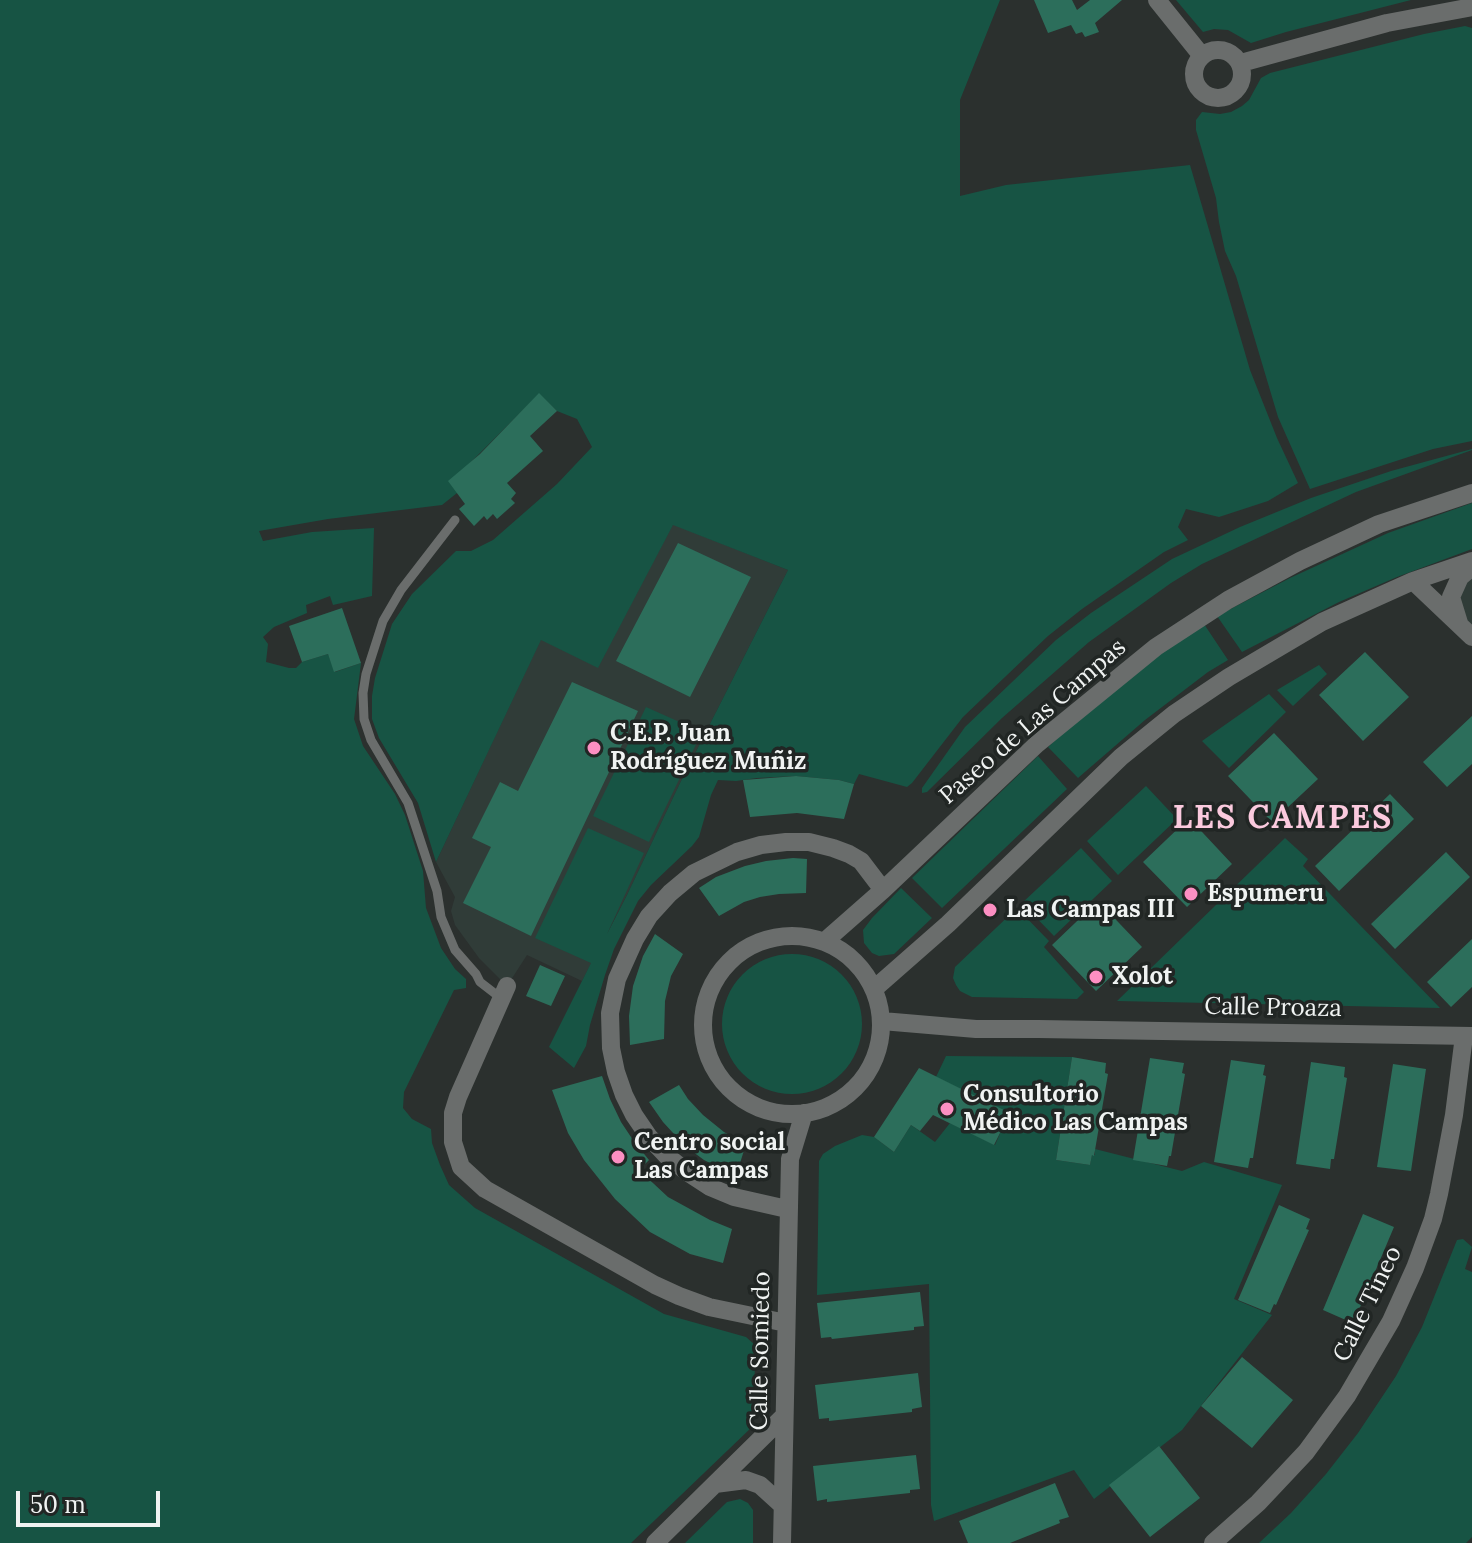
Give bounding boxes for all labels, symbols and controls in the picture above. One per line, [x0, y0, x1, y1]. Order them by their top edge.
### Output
street label: Paseo de Las Campas [934, 633, 1132, 811]
place label: C.E.P. Juan Rodríguez Muñiz [610, 720, 806, 776]
marker: C.E.P. Juan Rodríguez Muñiz [585, 739, 603, 757]
district label: LES CAMPES [1173, 800, 1393, 838]
place label: Espumeru [1207, 880, 1324, 908]
marker: Espumeru [1182, 885, 1200, 903]
place label: Las Campas III [1006, 896, 1175, 924]
marker: Las Campas III [981, 901, 999, 919]
place label: Xolot [1112, 963, 1173, 991]
marker: Xolot [1087, 968, 1105, 986]
street label: Calle Proaza [1204, 992, 1342, 1024]
place label: Consultorio Médico Las Campas [963, 1081, 1188, 1137]
marker: Consultorio Médico Las Campas [938, 1100, 956, 1118]
place label: Centro social Las Campas [634, 1129, 785, 1185]
marker: Centro social Las Campas [609, 1148, 627, 1166]
street label: Calle Tineo [1328, 1241, 1408, 1367]
street label: Calle Somiedo [745, 1271, 777, 1431]
scale bar [20, 1475, 164, 1525]
text: 50 m [30, 1489, 86, 1520]

